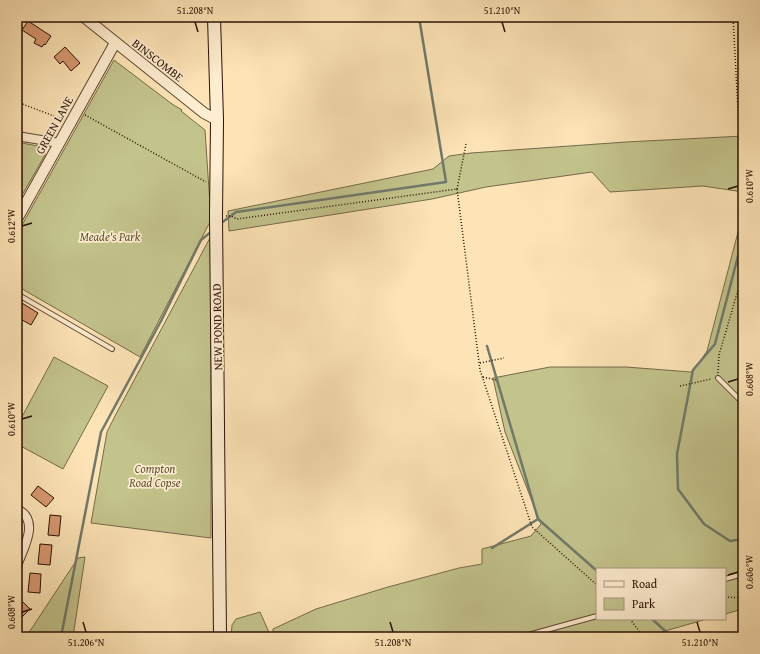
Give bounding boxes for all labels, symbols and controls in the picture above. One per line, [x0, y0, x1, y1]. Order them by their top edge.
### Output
text: 51.208°N [177, 3, 214, 18]
text: 51.210°N [484, 3, 521, 18]
street label: BINSCOMBE [129, 35, 187, 85]
street label: GREEN LANE [31, 93, 77, 157]
text: 0.610°W [742, 169, 757, 203]
text: 0.612°W [4, 209, 19, 243]
park label: Meade's Park [80, 228, 141, 245]
street label: NEW POND ROAD [208, 284, 226, 370]
text: 0.608°W [742, 362, 757, 396]
text: 0.610°W [4, 402, 19, 436]
park label: Compton Road Copse [128, 460, 181, 491]
text: 0.606°W [742, 555, 757, 589]
legend [596, 568, 726, 620]
text: Road [632, 575, 658, 592]
text: 0.608°W [4, 595, 19, 629]
text: Park [632, 595, 656, 612]
text: 51.206°N [68, 635, 105, 650]
text: 51.208°N [375, 635, 412, 650]
text: 51.210°N [682, 635, 719, 650]

